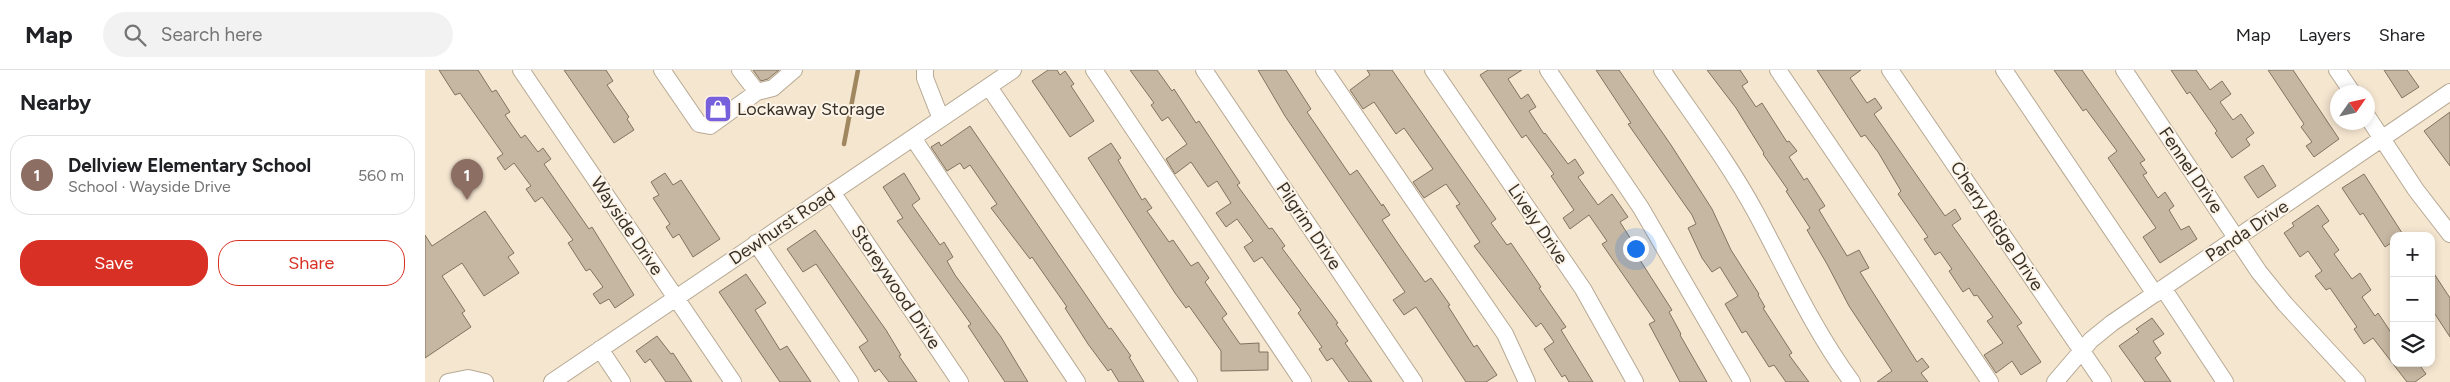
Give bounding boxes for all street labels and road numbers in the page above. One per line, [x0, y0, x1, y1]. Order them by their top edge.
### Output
street label: Fennel Drive [2154, 123, 2228, 218]
street label: Cherry Ridge Drive [1946, 157, 2049, 295]
street label: Wayside Drive [586, 173, 668, 280]
street label: Pilgrim Drive [1272, 178, 1346, 274]
street label: Lively Drive [1503, 180, 1573, 268]
street label: Dewhurst Road [725, 182, 839, 270]
street label: Panda Drive [2201, 195, 2293, 267]
street label: Storeywood Drive [846, 221, 946, 353]

